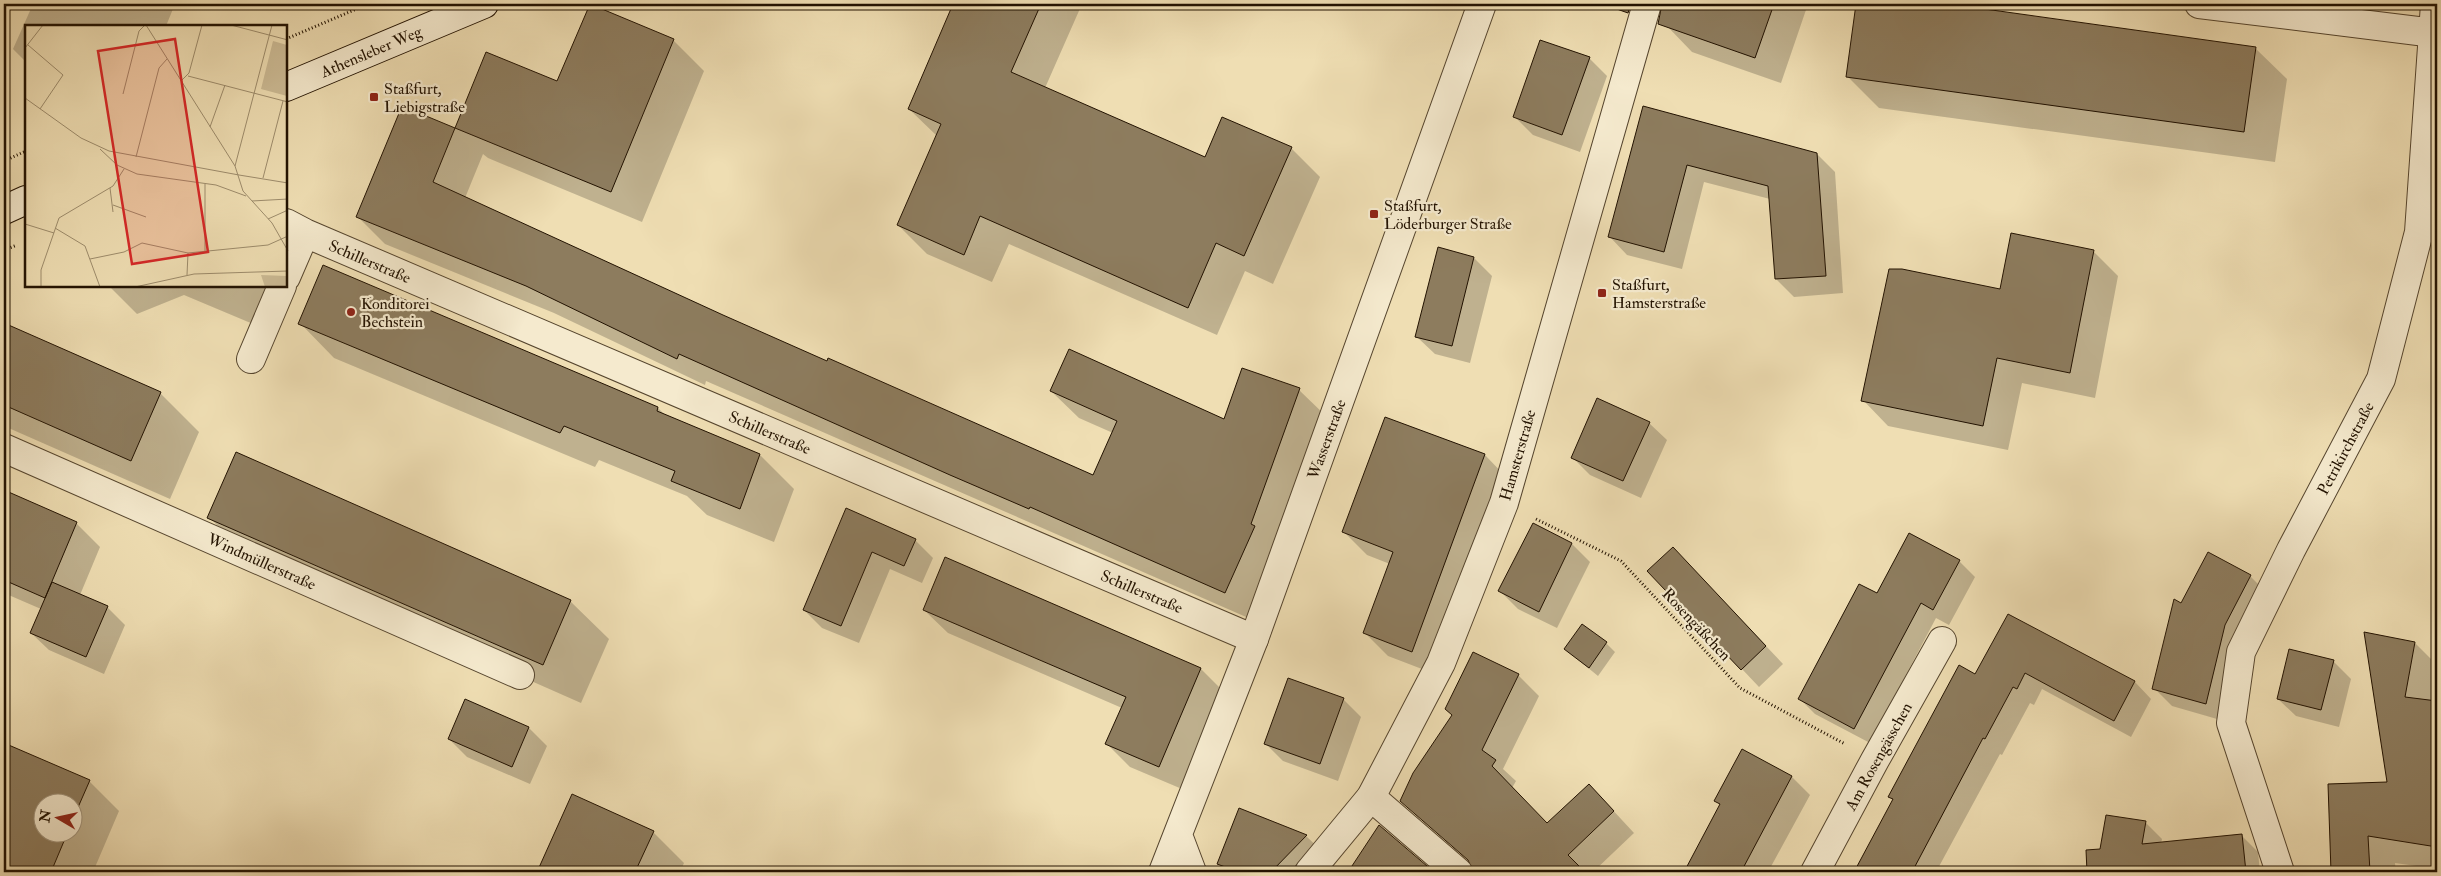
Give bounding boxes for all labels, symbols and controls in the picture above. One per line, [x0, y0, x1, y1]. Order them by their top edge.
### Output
street label: Athensleber Weg [317, 21, 426, 83]
inset map [25, 25, 288, 288]
place label: Staßfurt, Liebigstraße [384, 79, 465, 117]
marker: Staßfurt, Liebigstraße [368, 91, 380, 103]
place label: Staßfurt, Löderburger Straße [1384, 196, 1512, 234]
marker: Staßfurt, Löderburger Straße [1368, 208, 1380, 220]
street label: Schillerstraße [326, 236, 414, 288]
place label: Staßfurt, Hamsterstraße [1612, 275, 1706, 313]
marker: Staßfurt, Hamsterstraße [1596, 287, 1608, 299]
place label: Konditorei Bechstein [361, 294, 430, 332]
marker: Konditorei Bechstein [345, 306, 357, 318]
street label: Wasserstraße [1303, 396, 1351, 483]
street label: Petrikirchstraße [2313, 398, 2379, 498]
street label: Schillerstraße [726, 407, 814, 459]
street label: Hamsterstraße [1495, 407, 1541, 503]
street label: Windmüllerstraße [203, 529, 319, 595]
street label: Schillerstraße [1098, 566, 1186, 618]
street label: Rosengäßchen [1657, 584, 1735, 665]
street label: Am Rosengässchen [1840, 699, 1917, 815]
north arrow [32, 794, 82, 844]
text: N [36, 808, 55, 825]

